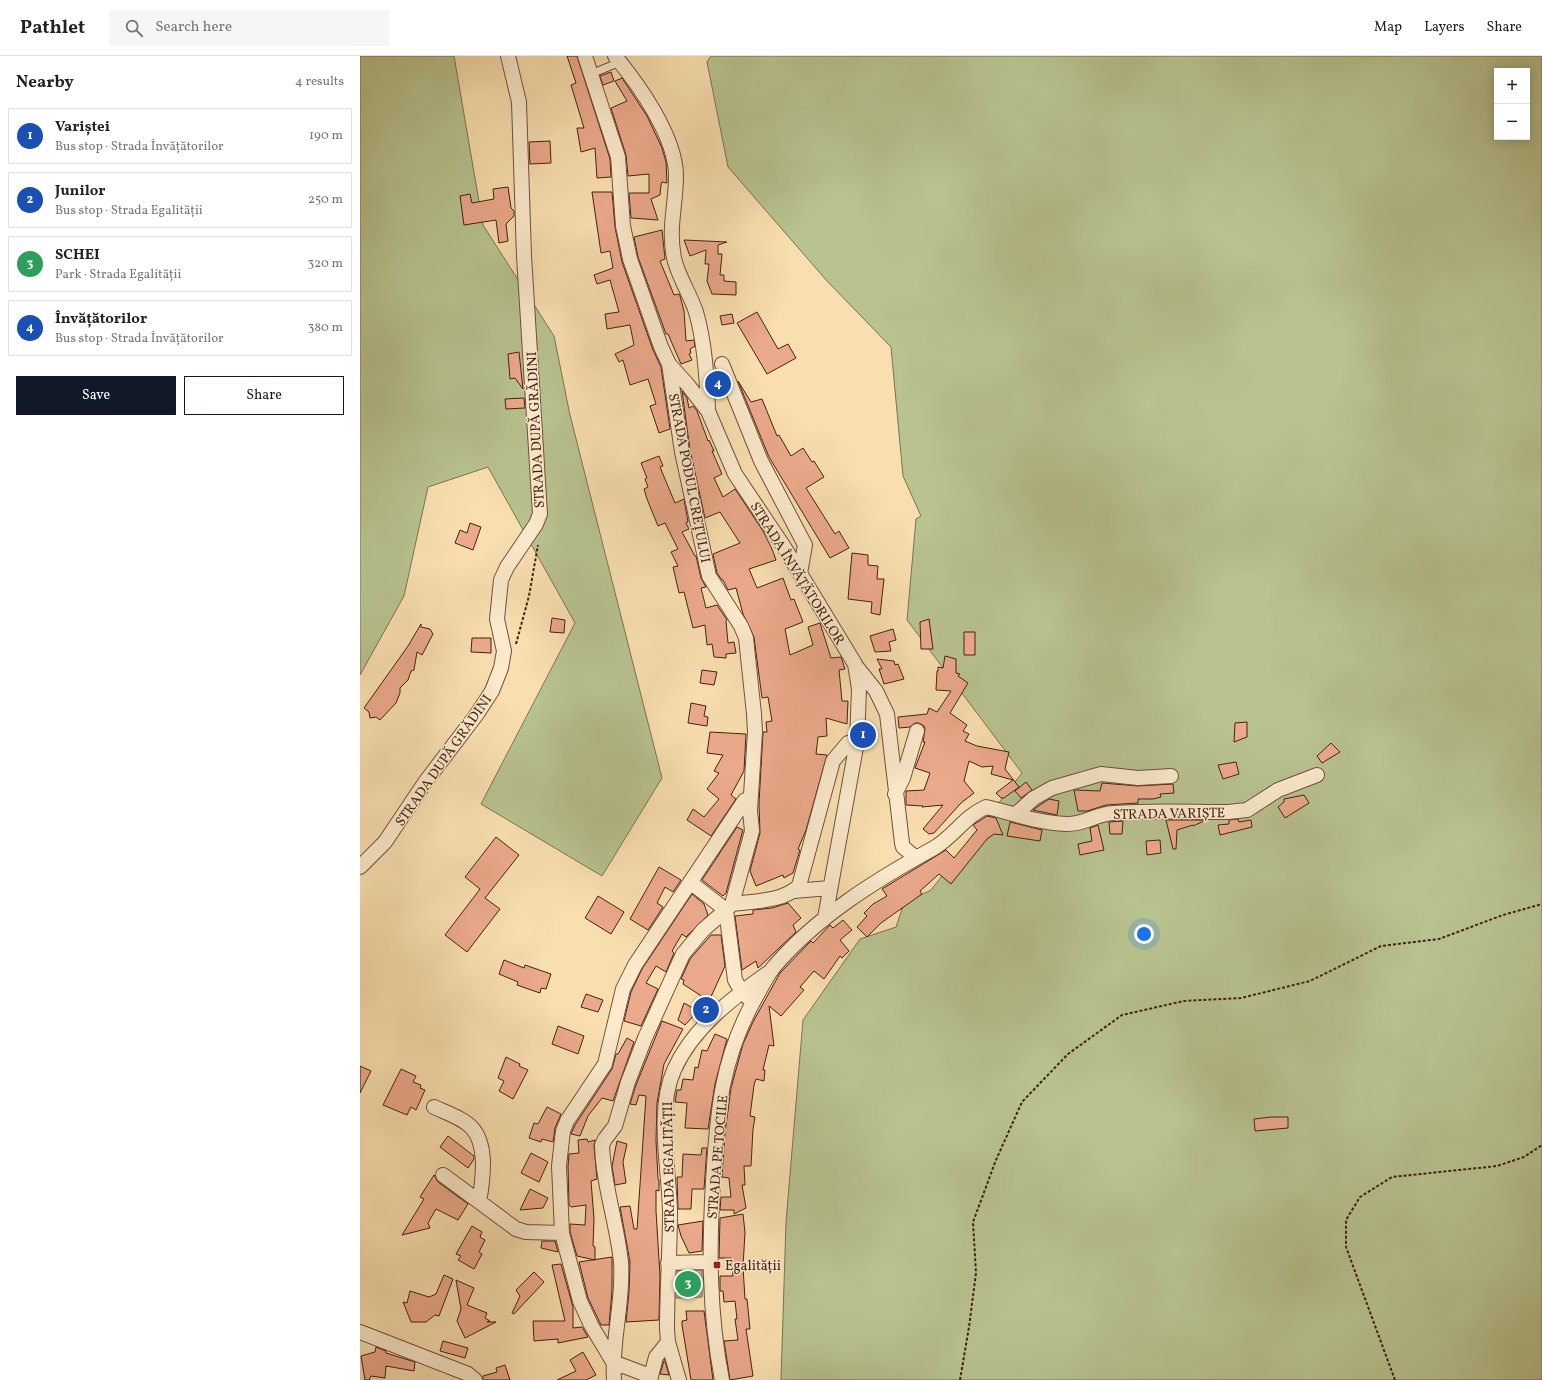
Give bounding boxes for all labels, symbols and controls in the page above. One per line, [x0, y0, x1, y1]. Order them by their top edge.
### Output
search box [109, 10, 389, 46]
text: Pathlet [20, 15, 85, 41]
icon: search [123, 17, 145, 39]
text: Search here [155, 17, 232, 38]
text: Map [1374, 18, 1402, 37]
text: Layers [1424, 18, 1464, 37]
text: Share [1486, 18, 1522, 37]
map controls [1494, 68, 1530, 140]
button: + [1494, 68, 1530, 104]
text: Nearby [16, 71, 74, 94]
text: 4 results [295, 73, 344, 91]
button: − [1494, 104, 1530, 140]
text: Variștei [55, 117, 110, 138]
text: 1 [27, 127, 33, 145]
text: 190 m [309, 127, 343, 145]
text: Bus stop · Strada Învățătorilor [55, 138, 224, 156]
text: Junilor [55, 181, 106, 202]
text: 2 [27, 191, 33, 209]
text: 250 m [308, 191, 343, 209]
text: Bus stop · Strada Egalității [55, 202, 203, 220]
text: SCHEI [55, 245, 100, 266]
text: 3 [27, 255, 33, 273]
text: 320 m [308, 255, 343, 273]
text: Park · Strada Egalității [55, 266, 181, 284]
text: Învățătorilor [55, 309, 147, 330]
text: 4 [26, 319, 34, 337]
text: 380 m [308, 319, 343, 337]
text: Bus stop · Strada Învățătorilor [55, 330, 224, 348]
street label: STRADA DUPĂ GRĂDINI [522, 351, 550, 509]
pin: 4 [705, 369, 731, 399]
button: Save [16, 376, 176, 415]
button: Share [184, 376, 344, 415]
street label: STRADA PODUL CREȚULUI [663, 392, 714, 565]
street label: STRADA ÎNVĂȚĂTORILOR [745, 498, 850, 649]
street label: STRADA DUPĂ GRĂDINI [391, 691, 497, 831]
pin: 1 [850, 720, 876, 750]
street label: STRADA VARIȘTE [1113, 804, 1225, 825]
your location [1134, 924, 1154, 944]
pin: 2 [693, 995, 719, 1025]
street label: STRADA PE TOCILE [704, 1094, 733, 1220]
street label: STRADA EGALITĂȚII [658, 1101, 680, 1233]
place label: Egalității [725, 1257, 781, 1276]
marker: Egalității [712, 1260, 722, 1270]
pin: 3 [675, 1269, 701, 1299]

